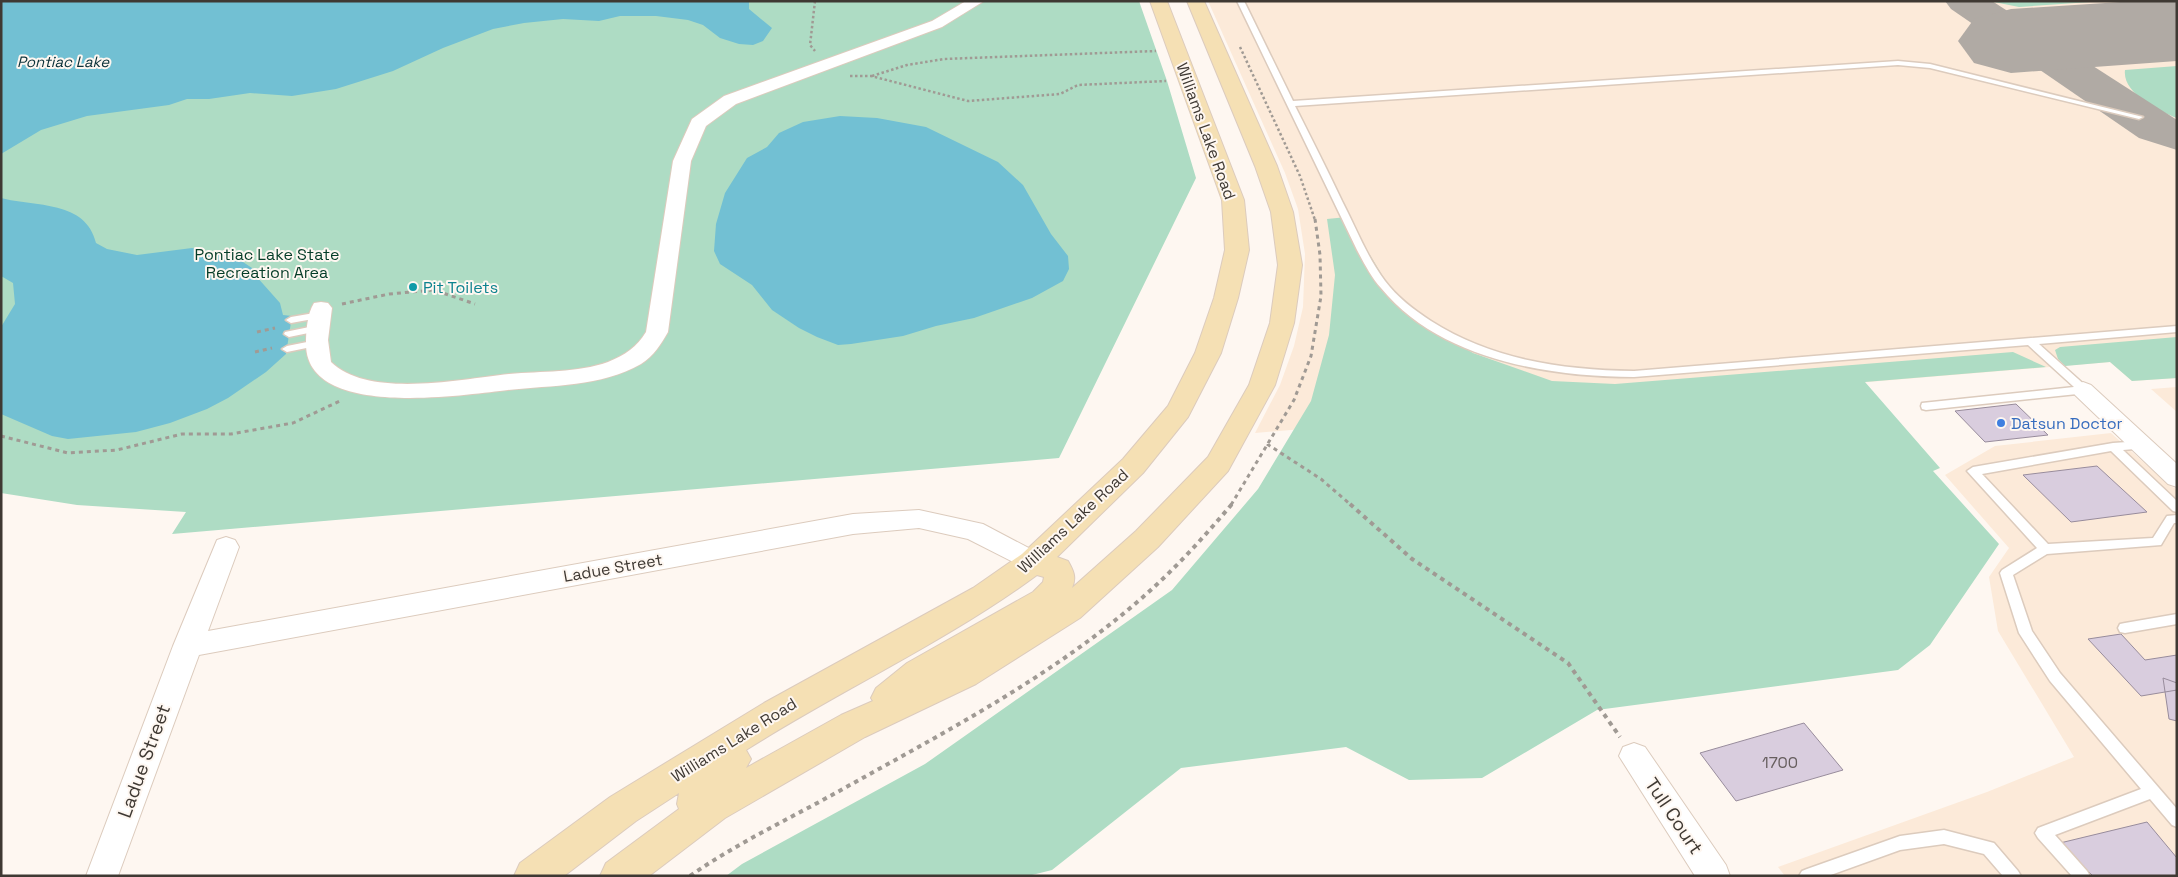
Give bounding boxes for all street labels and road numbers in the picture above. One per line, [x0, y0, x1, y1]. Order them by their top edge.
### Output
street label: Williams Lake Road [1171, 60, 1241, 202]
street label: Williams Lake Road [1013, 464, 1133, 578]
street label: Ladue Street [562, 549, 664, 587]
street label: Williams Lake Road [667, 693, 801, 787]
street label: Ladue Street [112, 701, 176, 821]
street label: Tull Court [1639, 773, 1709, 859]

